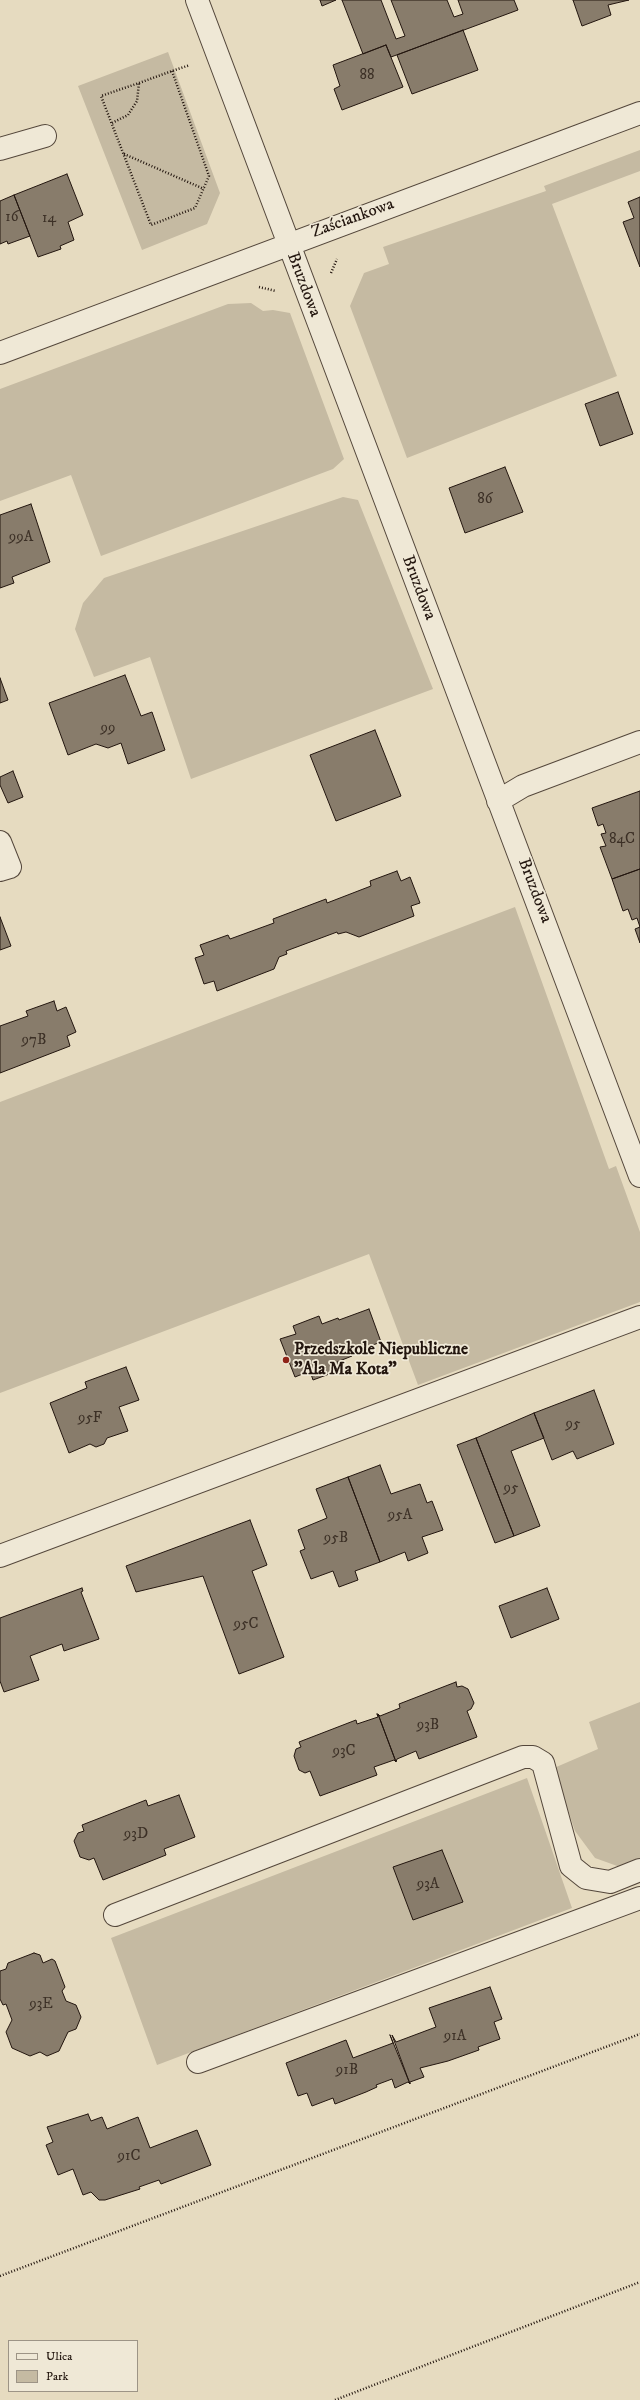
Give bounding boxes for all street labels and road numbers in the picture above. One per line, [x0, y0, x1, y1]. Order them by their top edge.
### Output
street label: Zaściankowa [309, 195, 397, 243]
street label: Bruzdowa [281, 250, 325, 320]
street label: Bruzdowa [396, 553, 440, 623]
street label: Bruzdowa [512, 856, 556, 926]

